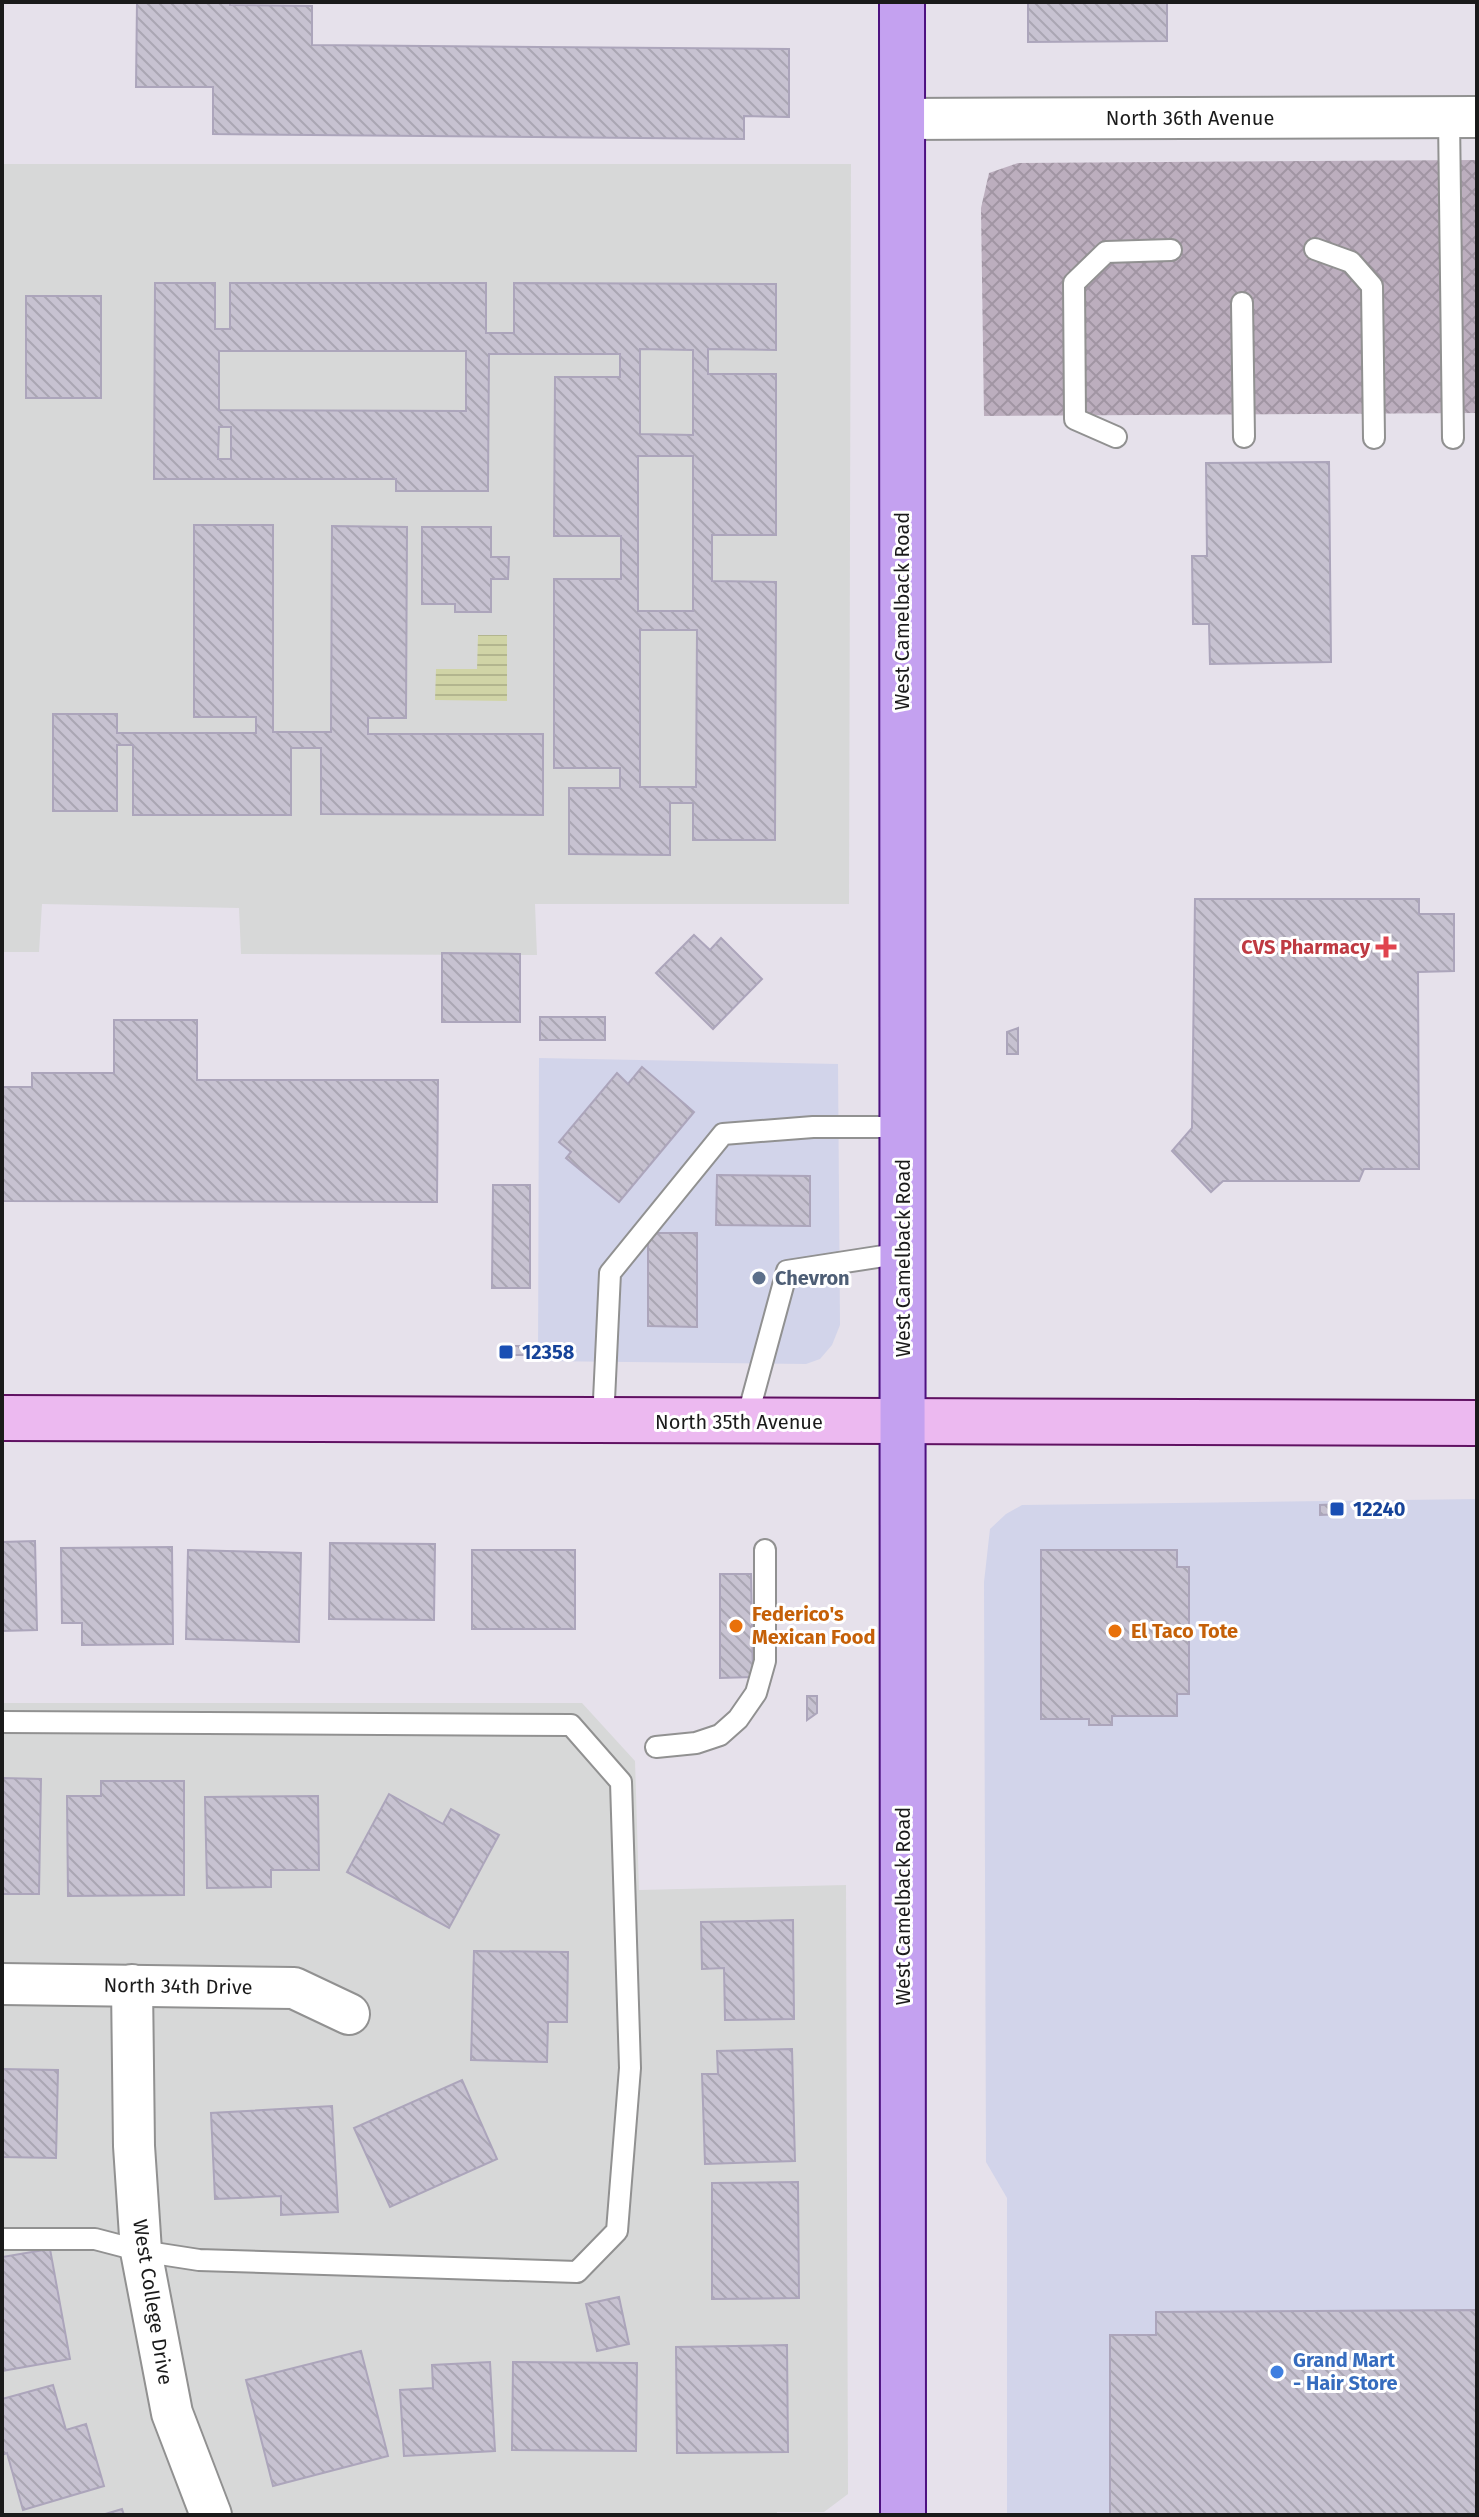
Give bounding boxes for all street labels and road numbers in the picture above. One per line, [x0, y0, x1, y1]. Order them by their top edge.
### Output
street label: North 36th Avenue [1106, 106, 1274, 130]
street label: West Camelback Road [890, 512, 914, 710]
street label: West Camelback Road [891, 1159, 915, 1357]
street label: North 35th Avenue [655, 1410, 823, 1434]
street label: West Camelback Road [891, 1807, 915, 2005]
street label: North 34th Drive [103, 1973, 253, 1999]
street label: West College Drive [128, 2218, 178, 2386]

